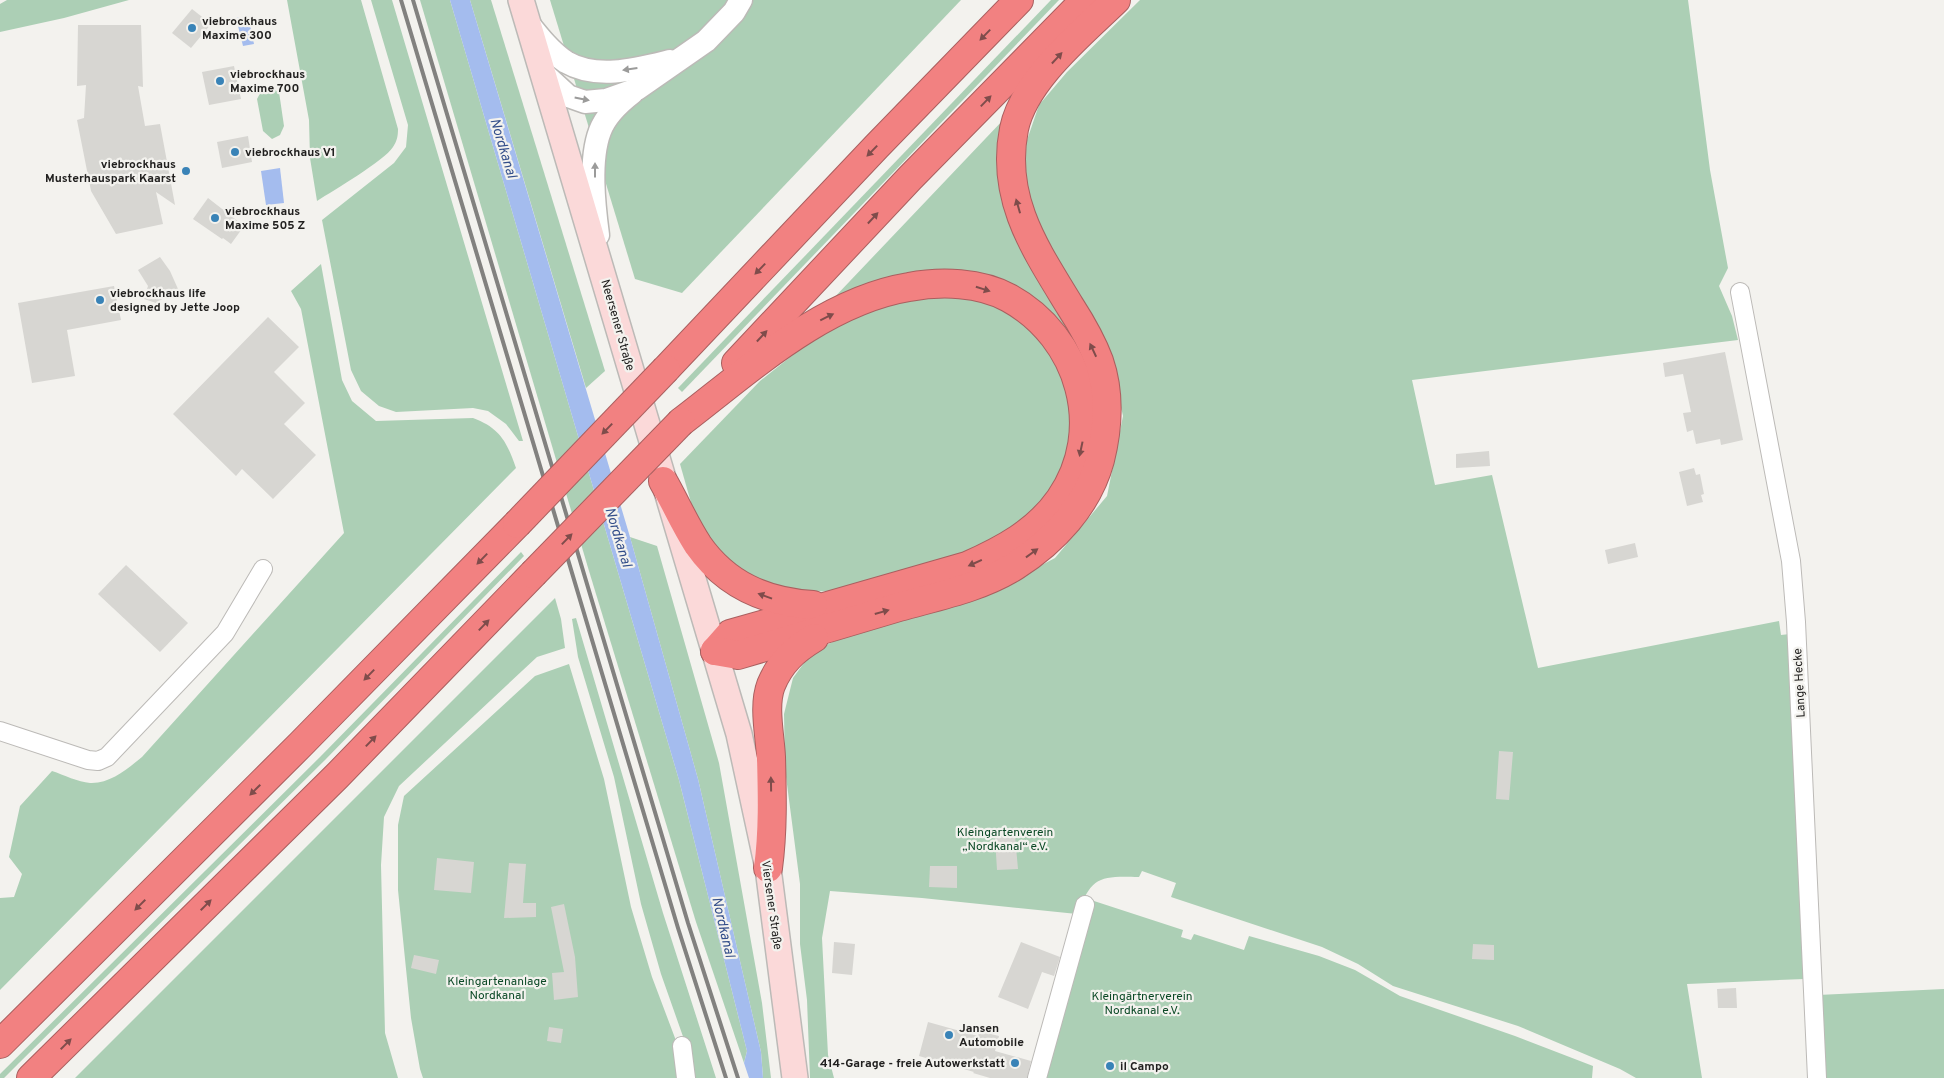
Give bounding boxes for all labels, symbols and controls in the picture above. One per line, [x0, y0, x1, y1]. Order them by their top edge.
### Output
place label: viebrockhaus Maxime 300 [202, 14, 277, 44]
marker: viebrockhaus Maxime 300 [186, 22, 198, 34]
one-way arrow [979, 29, 991, 41]
one-way arrow [1051, 52, 1063, 64]
one-way arrow [622, 65, 638, 73]
place label: viebrockhaus Maxime 700 [230, 67, 305, 97]
marker: viebrockhaus Maxime 700 [214, 75, 226, 87]
one-way arrow [980, 95, 992, 107]
one-way arrow [574, 96, 590, 104]
water label: Nordkanal [485, 116, 520, 182]
place label: viebrockhaus V1 [245, 145, 336, 161]
one-way arrow [866, 145, 878, 157]
marker: viebrockhaus V1 [229, 146, 241, 158]
place label: viebrockhaus Musterhauspark Kaarst [45, 157, 176, 187]
one-way arrow [591, 162, 599, 178]
marker: viebrockhaus Musterhauspark Kaarst [180, 165, 192, 177]
one-way arrow [1013, 199, 1021, 214]
place label: viebrockhaus Maxime 505 Z [225, 204, 306, 234]
marker: viebrockhaus Maxime 505 Z [209, 212, 221, 224]
one-way arrow [867, 212, 879, 224]
one-way arrow [754, 263, 766, 275]
street label: Neersener Straße [596, 278, 638, 373]
one-way arrow [976, 285, 991, 293]
place label: viebrockhaus life designed by Jette Joop [110, 286, 240, 316]
marker: viebrockhaus life designed by Jette Joop [94, 294, 106, 306]
one-way arrow [820, 313, 834, 321]
one-way arrow [756, 330, 768, 342]
one-way arrow [1089, 343, 1097, 357]
one-way arrow [602, 423, 614, 435]
one-way arrow [1076, 441, 1084, 457]
water label: Nordkanal [600, 505, 635, 571]
one-way arrow [561, 534, 573, 546]
one-way arrow [1025, 548, 1039, 558]
one-way arrow [477, 552, 489, 564]
one-way arrow [968, 559, 982, 567]
one-way arrow [757, 592, 772, 599]
one-way arrow [875, 607, 890, 615]
one-way arrow [478, 619, 490, 631]
street label: Lange Hecke [1790, 648, 1810, 718]
one-way arrow [363, 668, 375, 680]
one-way arrow [365, 735, 377, 747]
one-way arrow [767, 776, 775, 792]
one-way arrow [249, 784, 261, 796]
park label: Kleingartenverein „Nordkanal“ e.V. [957, 825, 1053, 855]
street label: Viersener Straße [757, 859, 785, 951]
water label: Nordkanal [707, 895, 738, 961]
one-way arrow [134, 899, 146, 911]
one-way arrow [200, 899, 212, 911]
park label: Kleingartenanlage Nordkanal [447, 974, 547, 1004]
park label: Kleingärtnerverein Nordkanal e.V. [1091, 989, 1193, 1019]
place label: Jansen Automobile [959, 1021, 1024, 1051]
marker: Jansen Automobile [943, 1029, 955, 1041]
one-way arrow [59, 1038, 71, 1050]
place label: 414-Garage - freie Autowerkstatt [820, 1056, 1005, 1072]
marker: 414-Garage - freie Autowerkstatt [1009, 1057, 1021, 1069]
place label: il Campo [1120, 1059, 1169, 1075]
marker: il Campo [1104, 1060, 1116, 1072]

